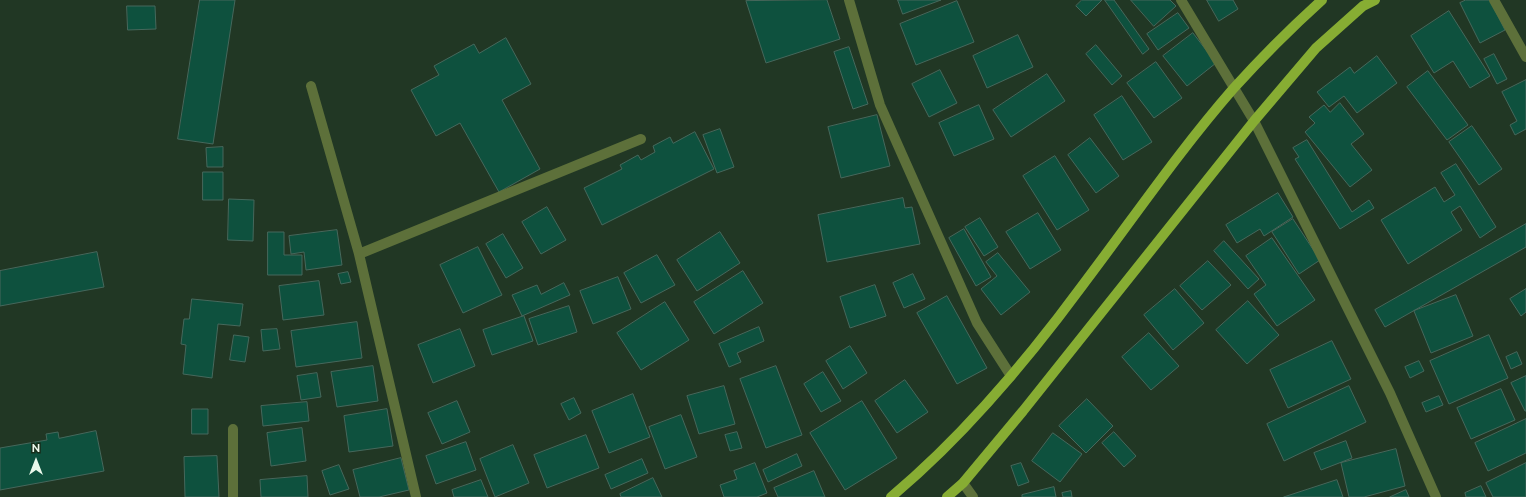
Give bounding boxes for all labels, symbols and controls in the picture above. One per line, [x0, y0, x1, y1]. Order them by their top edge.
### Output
north arrow [16, 441, 56, 481]
text: N [32, 442, 40, 455]

